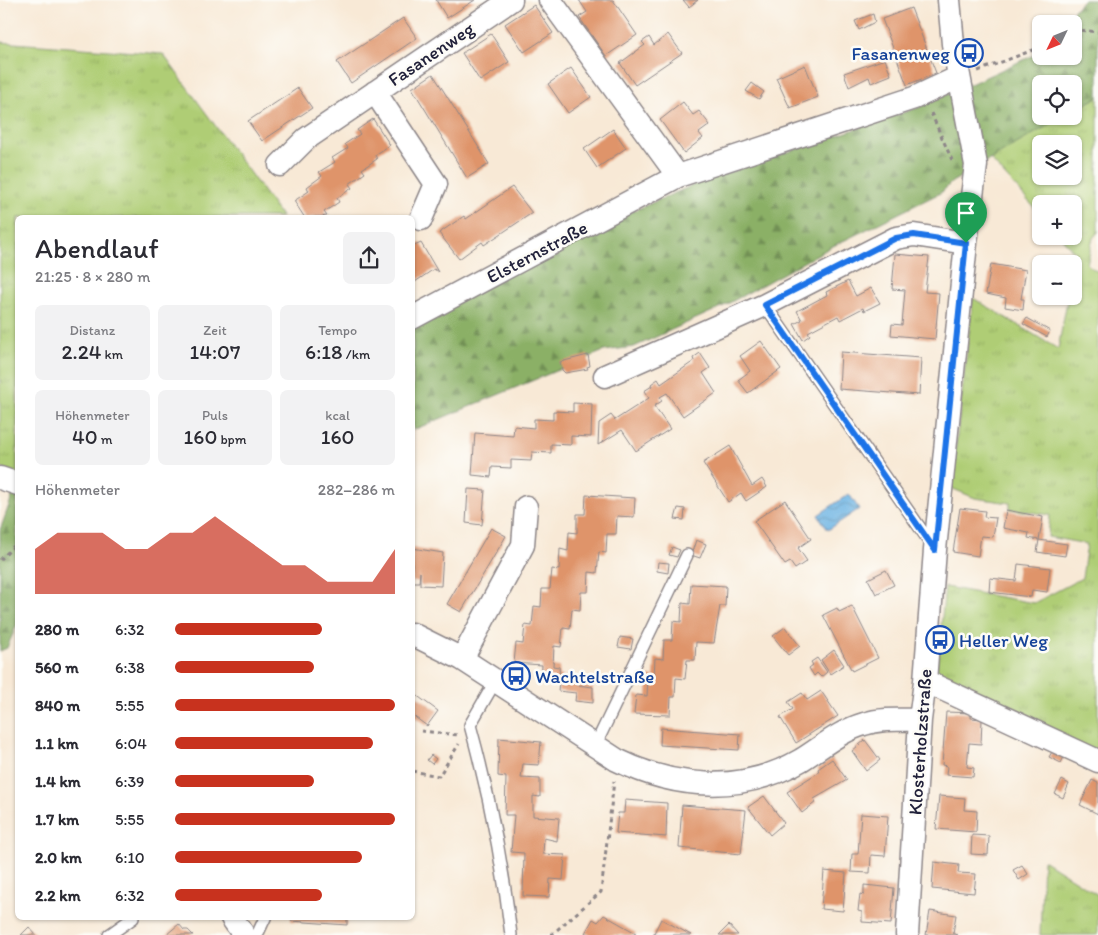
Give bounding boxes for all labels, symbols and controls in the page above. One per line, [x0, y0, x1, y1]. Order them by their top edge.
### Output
north arrow [1032, 15, 1082, 65]
map controls [1032, 15, 1082, 305]
street label: Fasanenweg [384, 17, 479, 91]
bus stop icon: Fasanenweg [954, 38, 984, 68]
place label: Fasanenweg [851, 42, 950, 65]
button: locate [1032, 75, 1082, 125]
button: layers [1032, 135, 1082, 185]
pin [945, 192, 987, 243]
button: + [1032, 195, 1082, 245]
icon: arrive [952, 199, 980, 227]
street label: Elsternstraße [483, 216, 591, 288]
text: Abendlauf [35, 231, 159, 265]
button: share [343, 232, 395, 284]
button: − [1032, 255, 1082, 305]
text: 21:25 · 8 × 280 m [35, 267, 151, 286]
text: Distanz [70, 322, 115, 339]
text: Zeit [203, 322, 227, 339]
text: Tempo [318, 322, 357, 339]
text: 2.24 [62, 339, 101, 364]
text: 14:07 [190, 339, 240, 364]
text: 6:18 [305, 339, 343, 364]
text: km [101, 346, 123, 363]
text: /km [343, 346, 370, 363]
text: Höhenmeter [55, 407, 129, 424]
text: Puls [202, 407, 228, 424]
text: kcal [325, 407, 350, 424]
text: 40 [72, 424, 98, 449]
text: 160 [184, 424, 217, 449]
text: 160 [321, 424, 355, 449]
text: m [98, 431, 113, 448]
text: bpm [217, 431, 246, 448]
text: Höhenmeter [35, 480, 120, 499]
text: 282–286 m [318, 480, 395, 499]
text: 280 m [35, 620, 79, 639]
text: 6:32 [115, 620, 145, 639]
bus stop icon: Heller Weg [925, 625, 955, 655]
place label: Heller Weg [959, 629, 1048, 652]
text: 560 m [35, 658, 79, 677]
text: 6:38 [115, 658, 145, 677]
bus stop icon: Wachtelstraße [501, 661, 531, 691]
place label: Wachtelstraße [535, 665, 654, 688]
street label: Klosterholzstraße [903, 668, 937, 816]
text: 840 m [35, 696, 80, 715]
text: 5:55 [115, 696, 144, 715]
text: 1.1 km [35, 734, 79, 753]
text: 6:04 [115, 734, 147, 753]
text: 1.4 km [35, 772, 81, 791]
text: 6:39 [115, 772, 144, 791]
text: 1.7 km [35, 810, 79, 829]
text: 5:55 [115, 810, 144, 829]
text: 2.0 km [35, 848, 82, 867]
text: 6:10 [115, 848, 145, 867]
text: 2.2 km [35, 886, 81, 905]
text: 6:32 [115, 886, 145, 905]

